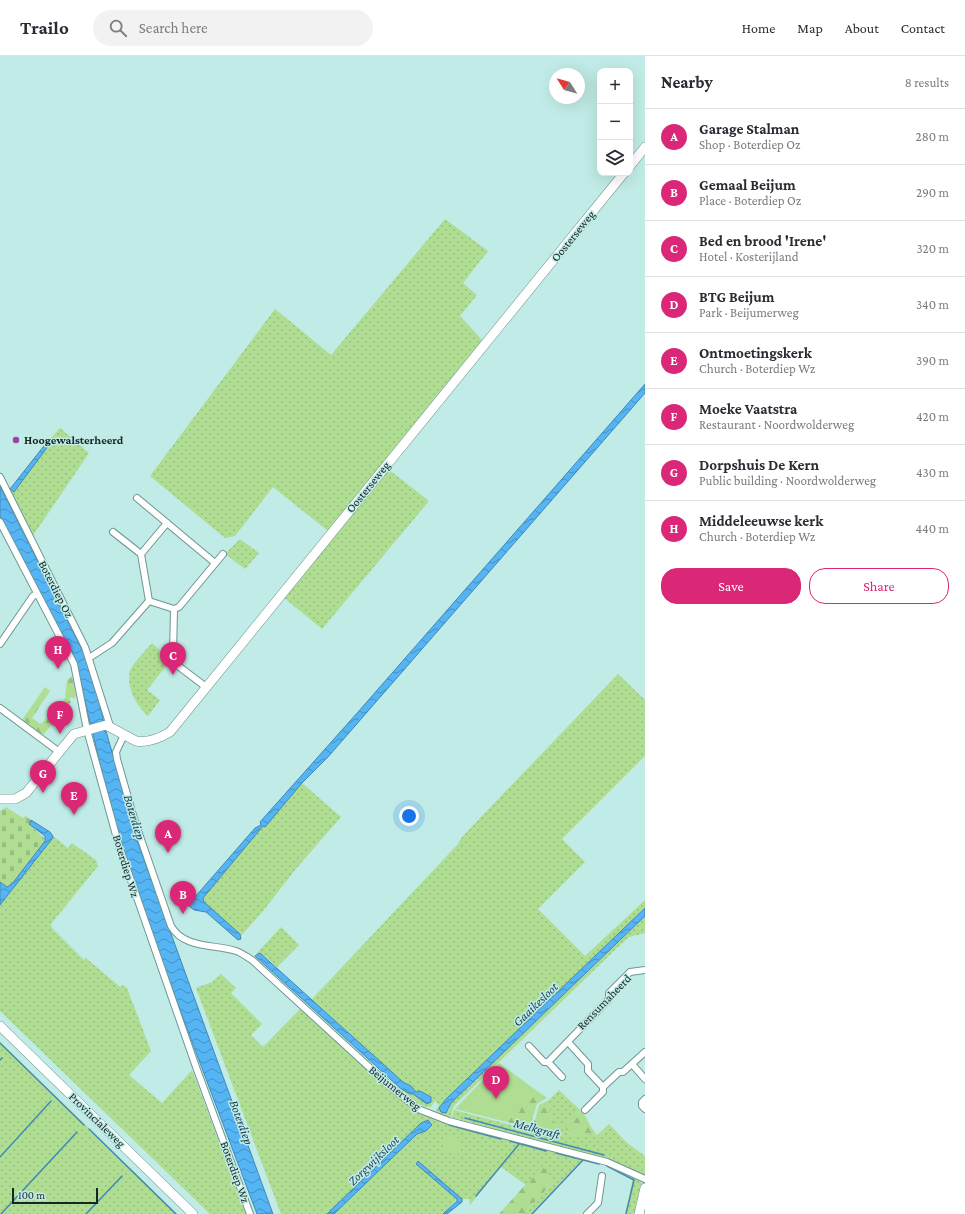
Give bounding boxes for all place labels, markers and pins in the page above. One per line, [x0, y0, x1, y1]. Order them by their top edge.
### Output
place label: Hoogewalsterheerd [24, 433, 124, 447]
marker: Hoogewalsterheerd [11, 435, 21, 445]
pin: H [45, 636, 71, 669]
pin: C [160, 642, 186, 675]
pin: F [47, 701, 73, 734]
pin: G [30, 760, 56, 793]
pin: E [61, 782, 87, 815]
pin: A [155, 820, 181, 853]
pin: B [170, 881, 196, 914]
pin: D [483, 1066, 509, 1099]

